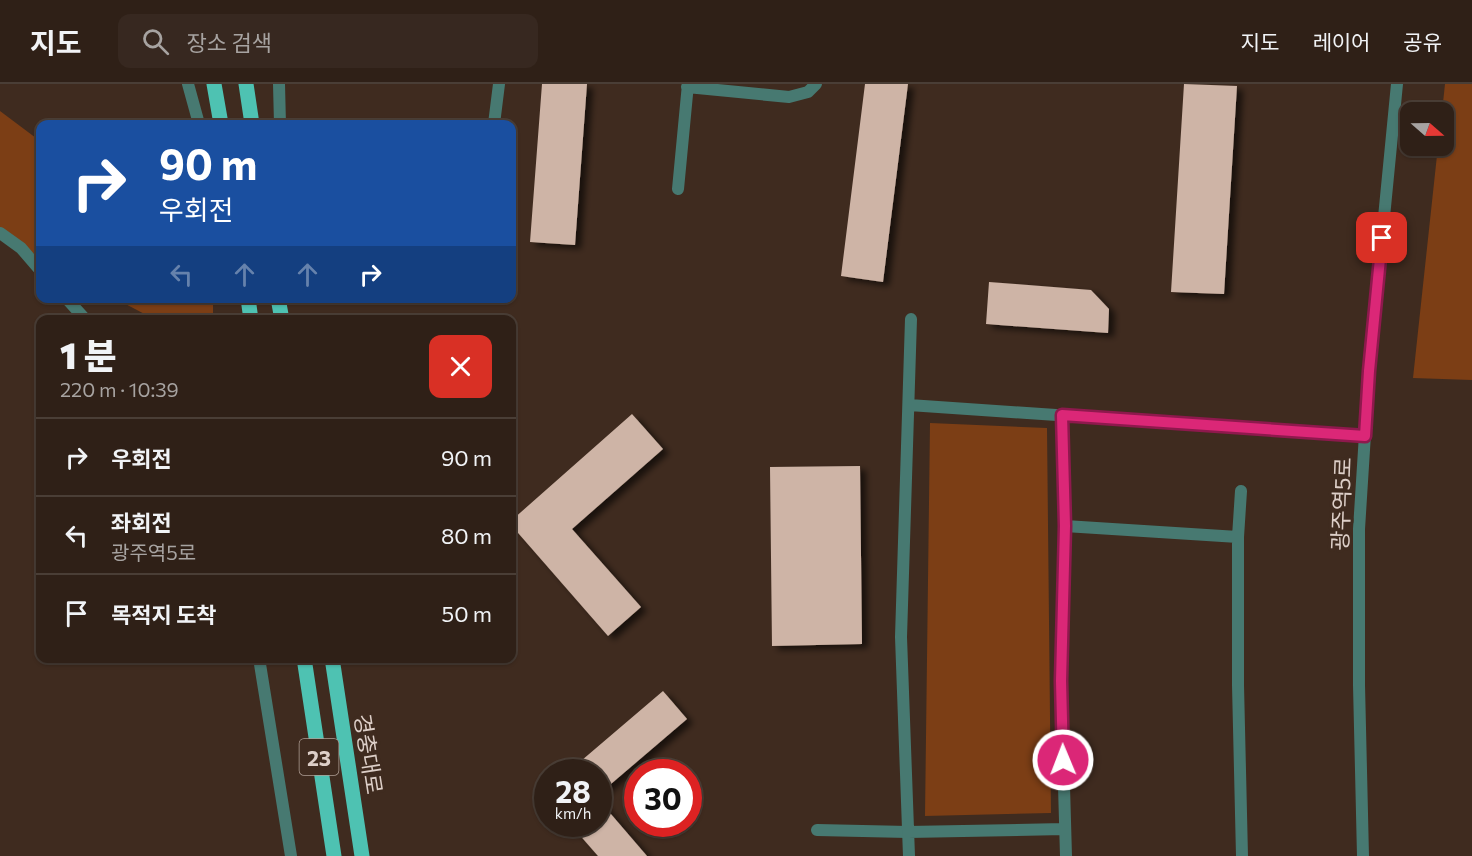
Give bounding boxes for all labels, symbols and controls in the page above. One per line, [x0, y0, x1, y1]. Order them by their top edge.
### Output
search box [118, 14, 538, 68]
text: 지도 [30, 25, 82, 59]
icon: search [139, 25, 172, 58]
text: 장소 검색 [187, 29, 272, 56]
text: 지도 [1241, 29, 1279, 54]
text: 레이어 [1312, 29, 1370, 54]
text: 공유 [1403, 29, 1442, 54]
north arrow [1400, 102, 1454, 156]
map controls [1400, 102, 1454, 156]
text: 90 m [159, 137, 258, 189]
icon: right [60, 144, 138, 222]
text: 우회전 [159, 193, 234, 226]
pin [1356, 212, 1407, 263]
icon: arrive [1365, 221, 1398, 254]
icon: left [165, 258, 198, 291]
icon: ahead [228, 258, 261, 291]
icon: ahead [291, 258, 324, 291]
icon: right [354, 258, 387, 291]
text: 1 분 [60, 332, 117, 376]
button: close [429, 335, 492, 398]
text: 220 m · 10:39 [60, 377, 179, 401]
icon: right [60, 441, 93, 474]
text: 90 m [441, 444, 492, 471]
text: 우회전 [111, 445, 172, 472]
street label: 광주역5로 [1326, 457, 1356, 551]
text: 좌회전 [111, 509, 172, 536]
icon: left [60, 519, 93, 552]
text: 80 m [441, 522, 492, 549]
text: 광주역5로 [111, 540, 196, 564]
icon: arrive [60, 597, 93, 630]
text: 50 m [442, 600, 492, 627]
text: 목적지 도착 [111, 601, 216, 628]
street label: 경충대로 [349, 712, 389, 796]
position arrow [1031, 728, 1095, 792]
road number: 23 [300, 739, 338, 775]
speed limit sign: 30 [624, 759, 702, 837]
text: 28 [555, 772, 591, 809]
text: km/h [555, 804, 591, 822]

